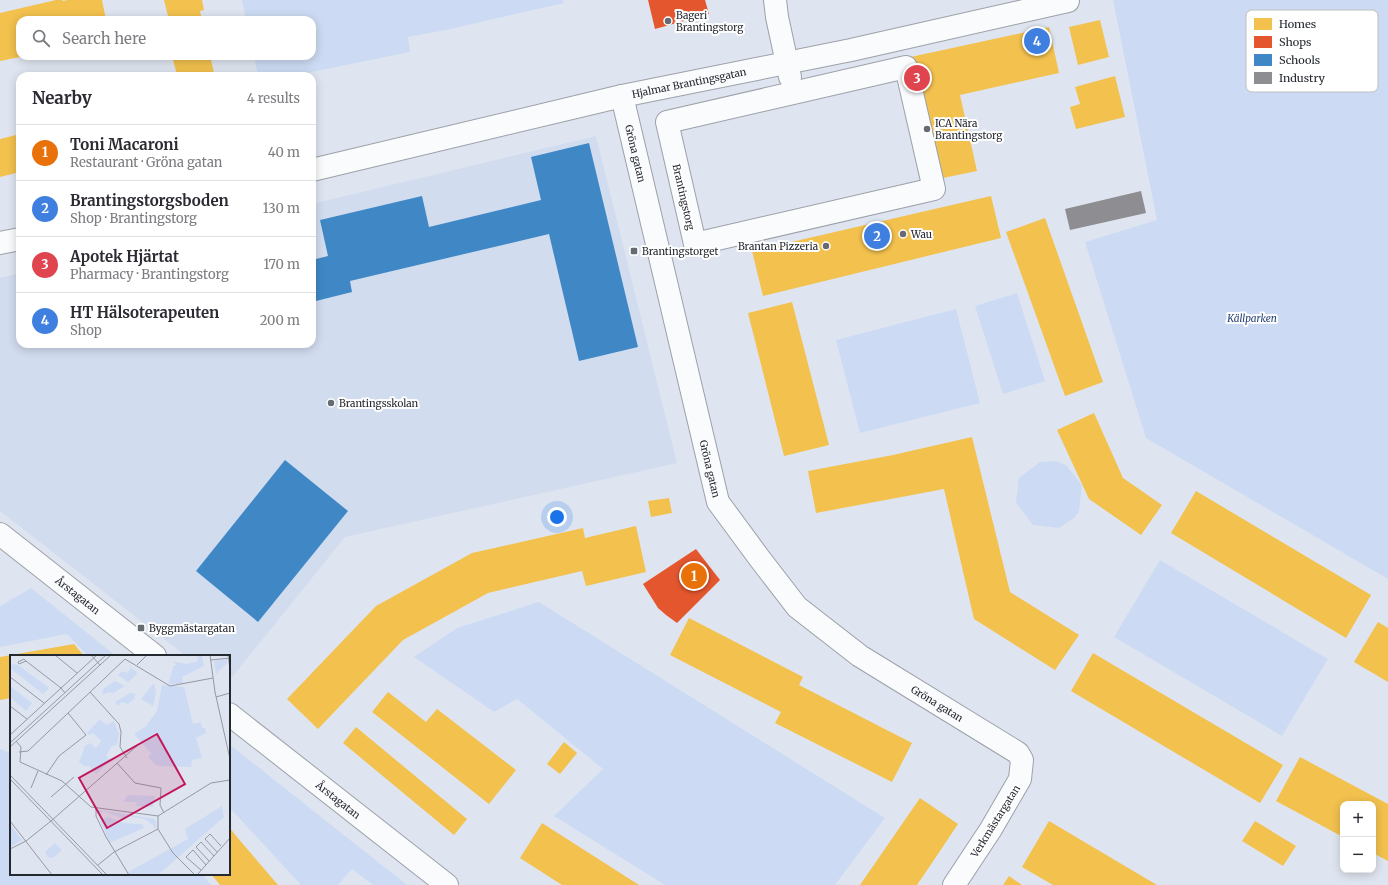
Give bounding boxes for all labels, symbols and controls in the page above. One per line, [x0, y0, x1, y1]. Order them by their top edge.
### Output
place label: Bageri Brantingstorg [676, 9, 743, 34]
legend [1246, 10, 1378, 92]
search box [16, 16, 316, 60]
marker: Bageri Brantingstorg [663, 16, 673, 26]
text: Homes [1279, 17, 1316, 31]
pin: 4 [1024, 26, 1050, 56]
icon: search [30, 27, 52, 49]
text: Search here [62, 29, 146, 48]
text: Shops [1279, 35, 1311, 49]
text: Schools [1279, 53, 1320, 67]
pin: 3 [904, 63, 930, 93]
street label: Hjalmar Brantingsgatan [631, 65, 748, 101]
text: Industry [1279, 71, 1326, 85]
text: Nearby [32, 87, 92, 109]
text: 4 results [247, 90, 300, 107]
place label: ICA Nära Brantingstorg [935, 117, 1002, 142]
street label: Gröna gatan [622, 123, 648, 184]
marker: ICA Nära Brantingstorg [922, 124, 932, 134]
text: Toni Macaroni [70, 135, 179, 154]
text: 1 [42, 144, 48, 161]
text: 40 m [268, 144, 300, 161]
text: Restaurant · Gröna gatan [70, 154, 222, 171]
street label: Brantingstorg [670, 163, 697, 231]
text: Brantingstorgsboden [70, 191, 229, 210]
text: 2 [41, 200, 49, 217]
text: 130 m [263, 200, 300, 217]
text: Shop · Brantingstorg [70, 210, 197, 227]
pin: 2 [864, 221, 890, 251]
place label: Wau [910, 228, 932, 241]
marker: Wau [898, 229, 908, 239]
place label: Brantan Pizzeria [738, 240, 819, 253]
marker: Brantan Pizzeria [821, 241, 831, 251]
place label: Brantingstorget [642, 245, 719, 258]
marker: Brantingstorget [629, 246, 639, 256]
text: Apotek Hjärtat [70, 247, 179, 266]
text: 3 [41, 256, 49, 273]
text: 170 m [263, 256, 300, 273]
text: Pharmacy · Brantingstorg [70, 266, 229, 283]
text: HT Hälsoterapeuten [70, 303, 219, 322]
text: 4 [41, 312, 49, 329]
text: 200 m [260, 312, 300, 329]
park label: Källparken [1226, 312, 1277, 325]
text: Shop [70, 322, 102, 339]
place label: Brantingsskolan [339, 397, 419, 410]
marker: Brantingsskolan [326, 398, 336, 408]
street label: Gröna gatan [697, 439, 723, 499]
your location [547, 507, 567, 527]
pin: 1 [681, 561, 707, 591]
street label: Årstagatan [52, 573, 103, 617]
place label: Byggmästargatan [149, 622, 235, 635]
marker: Byggmästargatan [136, 623, 146, 633]
inset map [10, 655, 230, 875]
street label: Gröna gatan [908, 683, 966, 725]
street label: Årstagatan [312, 777, 363, 822]
street label: Verkmästargatan [967, 782, 1023, 861]
map controls [1340, 801, 1376, 873]
button: + [1340, 801, 1376, 837]
button: − [1340, 837, 1376, 873]

